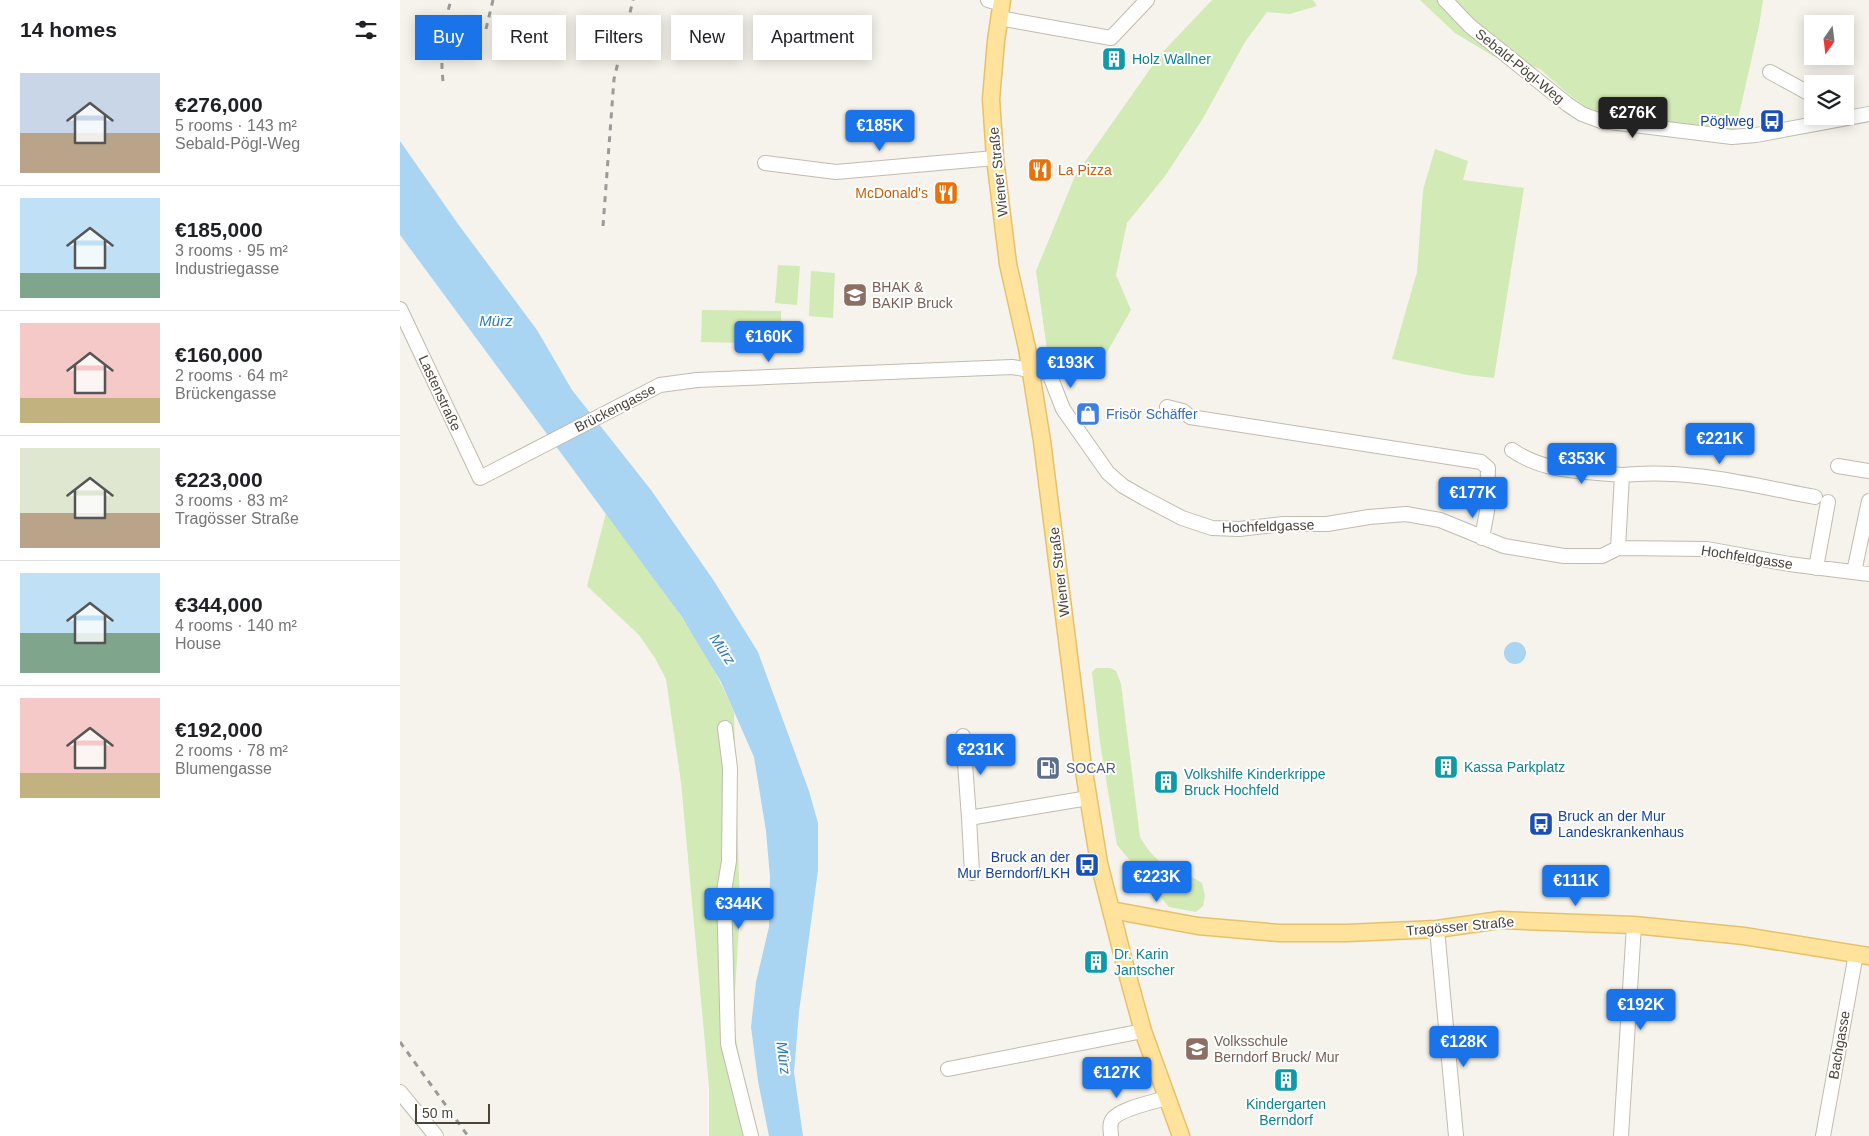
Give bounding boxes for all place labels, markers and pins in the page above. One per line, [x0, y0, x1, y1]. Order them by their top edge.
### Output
building icon: Holz Wallner [1101, 46, 1127, 72]
place label: Holz Wallner [1132, 51, 1211, 67]
pin: €276K [1598, 96, 1668, 139]
bus stop icon: Pöglweg [1759, 108, 1785, 134]
pin: €185K [845, 110, 915, 152]
place label: Pöglweg [1700, 113, 1754, 129]
restaurant icon: La Pizza [1027, 157, 1053, 183]
place label: La Pizza [1058, 162, 1112, 178]
restaurant icon: McDonald's [933, 180, 959, 206]
place label: McDonald's [855, 185, 928, 201]
place label: BHAK & BAKIP Bruck [872, 279, 954, 311]
school or university icon: BHAK & BAKIP Bruck [842, 282, 868, 308]
pin: €160K [734, 320, 804, 363]
pin: €193K [1036, 346, 1106, 389]
shop icon: Frisör Schäffer [1075, 401, 1101, 427]
place label: Frisör Schäffer [1106, 406, 1198, 422]
pin: €221K [1685, 422, 1755, 465]
pin: €353K [1547, 442, 1617, 485]
pin: €177K [1438, 476, 1508, 519]
pin: €231K [946, 734, 1016, 776]
building icon: Kassa Parkplatz [1433, 754, 1459, 780]
fuel station icon: SOCAR [1035, 755, 1061, 781]
place label: Kassa Parkplatz [1464, 759, 1565, 775]
place label: SOCAR [1066, 760, 1116, 776]
place label: Volkshilfe Kinderkrippe Bruck Hochfeld [1184, 766, 1326, 798]
building icon: Volkshilfe Kinderkrippe Bruck Hochfeld [1153, 769, 1179, 795]
place label: Bruck an der Mur Landeskrankenhaus [1558, 808, 1684, 840]
bus stop icon: Bruck an der Mur Landeskrankenhaus [1528, 811, 1554, 837]
place label: Bruck an der Mur Berndorf/LKH [957, 849, 1070, 881]
bus stop icon: Bruck an der Mur Berndorf/LKH [1074, 852, 1100, 878]
pin: €223K [1122, 860, 1192, 903]
pin: €111K [1541, 864, 1611, 907]
pin: €344K [704, 888, 774, 930]
place label: Dr. Karin Jantscher [1114, 946, 1175, 978]
building icon: Dr. Karin Jantscher [1083, 949, 1109, 975]
pin: €192K [1606, 988, 1676, 1031]
pin: €128K [1429, 1026, 1499, 1068]
place label: Volksschule Berndorf Bruck/ Mur [1214, 1033, 1340, 1065]
school or university icon: Volksschule Berndorf Bruck/ Mur [1184, 1036, 1210, 1062]
pin: €127K [1082, 1056, 1152, 1099]
building icon: Kindergarten Berndorf [1273, 1067, 1299, 1093]
place label: Kindergarten Berndorf [1246, 1096, 1326, 1128]

